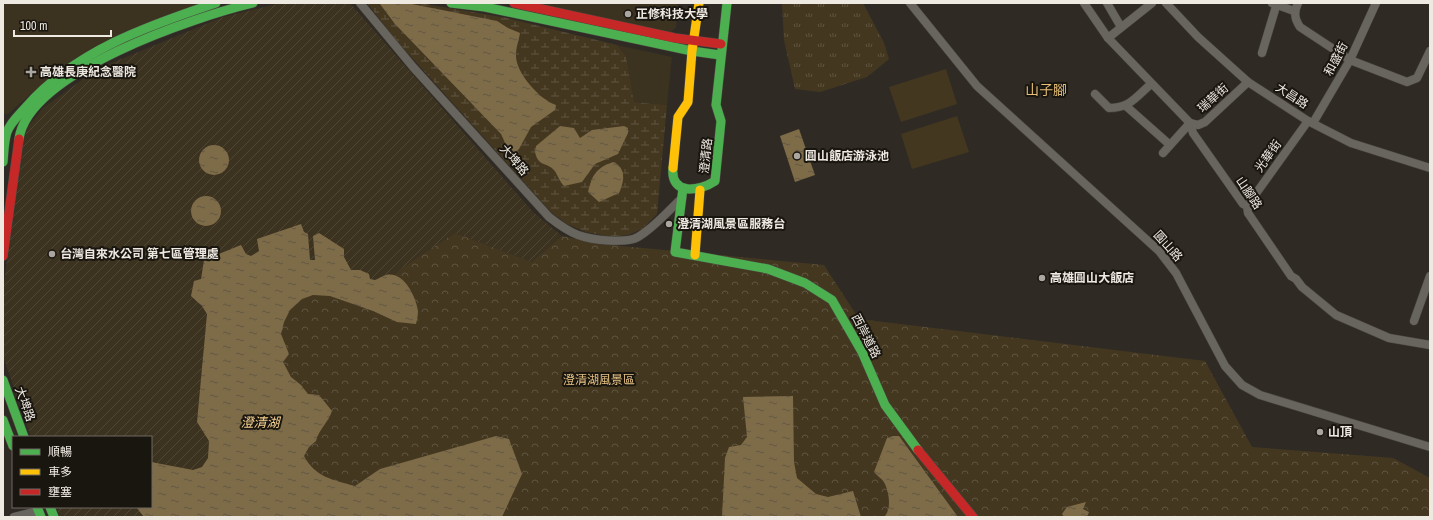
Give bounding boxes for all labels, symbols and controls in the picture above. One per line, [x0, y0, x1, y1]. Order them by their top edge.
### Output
place label: 正修科技大學 [636, 6, 708, 22]
marker: 正修科技大學 [623, 9, 633, 19]
scale bar [14, 12, 111, 38]
text: 100 m [20, 18, 47, 34]
street label: 和盛街 [1320, 39, 1352, 79]
place label: 高雄長庚紀念醫院 [40, 64, 136, 80]
marker: 高雄長庚紀念醫院 [25, 66, 37, 78]
street label: 大昌路 [1273, 79, 1311, 113]
street label: 瑞華街 [1194, 80, 1232, 116]
district label: 山子腳 [1025, 81, 1067, 99]
street label: 澄清路 [696, 137, 716, 175]
street label: 光華街 [1251, 137, 1285, 175]
street label: 大埤路 [496, 141, 532, 179]
place label: 圓山飯店游泳池 [805, 148, 889, 164]
marker: 圓山飯店游泳池 [792, 151, 802, 161]
street label: 山腳路 [1232, 174, 1266, 212]
place label: 澄清湖風景區服務台 [677, 216, 785, 232]
marker: 澄清湖風景區服務台 [664, 219, 674, 229]
street label: 圓山路 [1150, 227, 1186, 265]
place label: 台灣自來水公司 第七區管理處 [60, 246, 219, 262]
marker: 台灣自來水公司 第七區管理處 [47, 249, 57, 259]
place label: 高雄圓山大飯店 [1050, 270, 1134, 286]
marker: 高雄圓山大飯店 [1037, 273, 1047, 283]
street label: 西岸道路 [848, 311, 884, 361]
park label: 澄清湖風景區 [563, 372, 635, 388]
street label: 大埤路 [11, 384, 39, 424]
water label: 澄清湖 [240, 414, 281, 431]
place label: 山頂 [1328, 424, 1352, 440]
marker: 山頂 [1315, 427, 1325, 437]
legend [12, 436, 152, 508]
text: 順暢 [48, 444, 72, 460]
text: 車多 [48, 464, 72, 480]
text: 壅塞 [48, 484, 72, 500]

